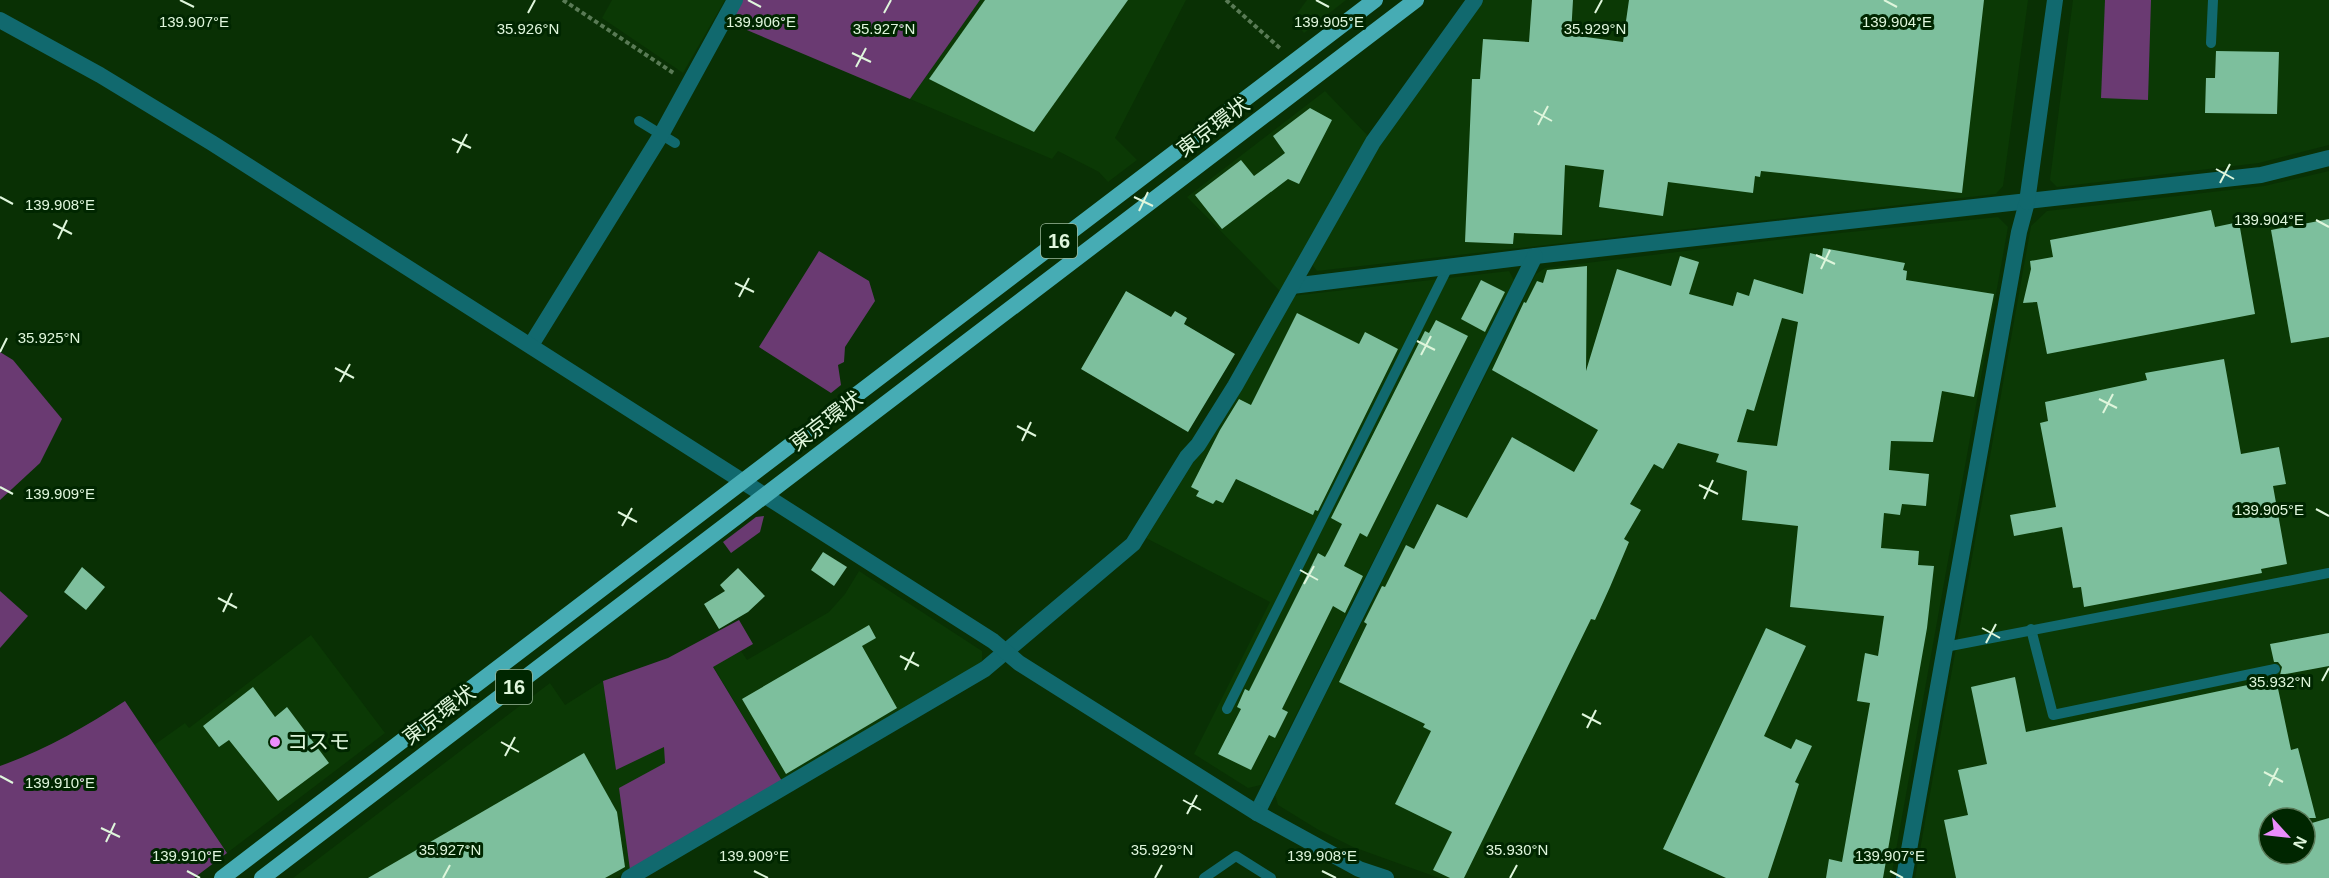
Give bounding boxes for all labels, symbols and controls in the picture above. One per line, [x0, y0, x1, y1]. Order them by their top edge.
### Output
text: 139.907°E [159, 13, 229, 30]
text: 139.906°E [726, 13, 796, 30]
text: 139.905°E [1294, 13, 1364, 30]
text: 139.904°E [1862, 13, 1932, 30]
text: 35.926°N [497, 20, 559, 37]
text: 35.927°N [853, 20, 915, 37]
text: 35.929°N [1564, 20, 1626, 37]
street label: 東京環状 [1172, 92, 1253, 161]
text: 139.908°E [25, 196, 95, 213]
text: 139.904°E [2234, 211, 2304, 228]
road number: 16 [1041, 224, 1077, 258]
text: 35.925°N [18, 329, 80, 346]
street label: 東京環状 [785, 386, 866, 455]
text: 139.909°E [25, 485, 95, 502]
text: 139.905°E [2234, 501, 2304, 518]
road number: 16 [496, 670, 532, 704]
text: 35.932°N [2249, 673, 2311, 690]
street label: 東京環状 [398, 680, 479, 749]
place label: コスモ [287, 730, 350, 753]
marker: コスモ [268, 735, 282, 749]
text: 139.910°E [25, 774, 95, 791]
north arrow [2257, 806, 2317, 866]
text: N [2290, 834, 2310, 852]
text: 35.927°N [419, 841, 481, 858]
text: 35.929°N [1131, 841, 1193, 858]
text: 35.930°N [1486, 841, 1548, 858]
text: 139.910°E [152, 847, 222, 864]
text: 139.909°E [719, 847, 789, 864]
text: 139.908°E [1287, 847, 1357, 864]
text: 139.907°E [1855, 847, 1925, 864]

